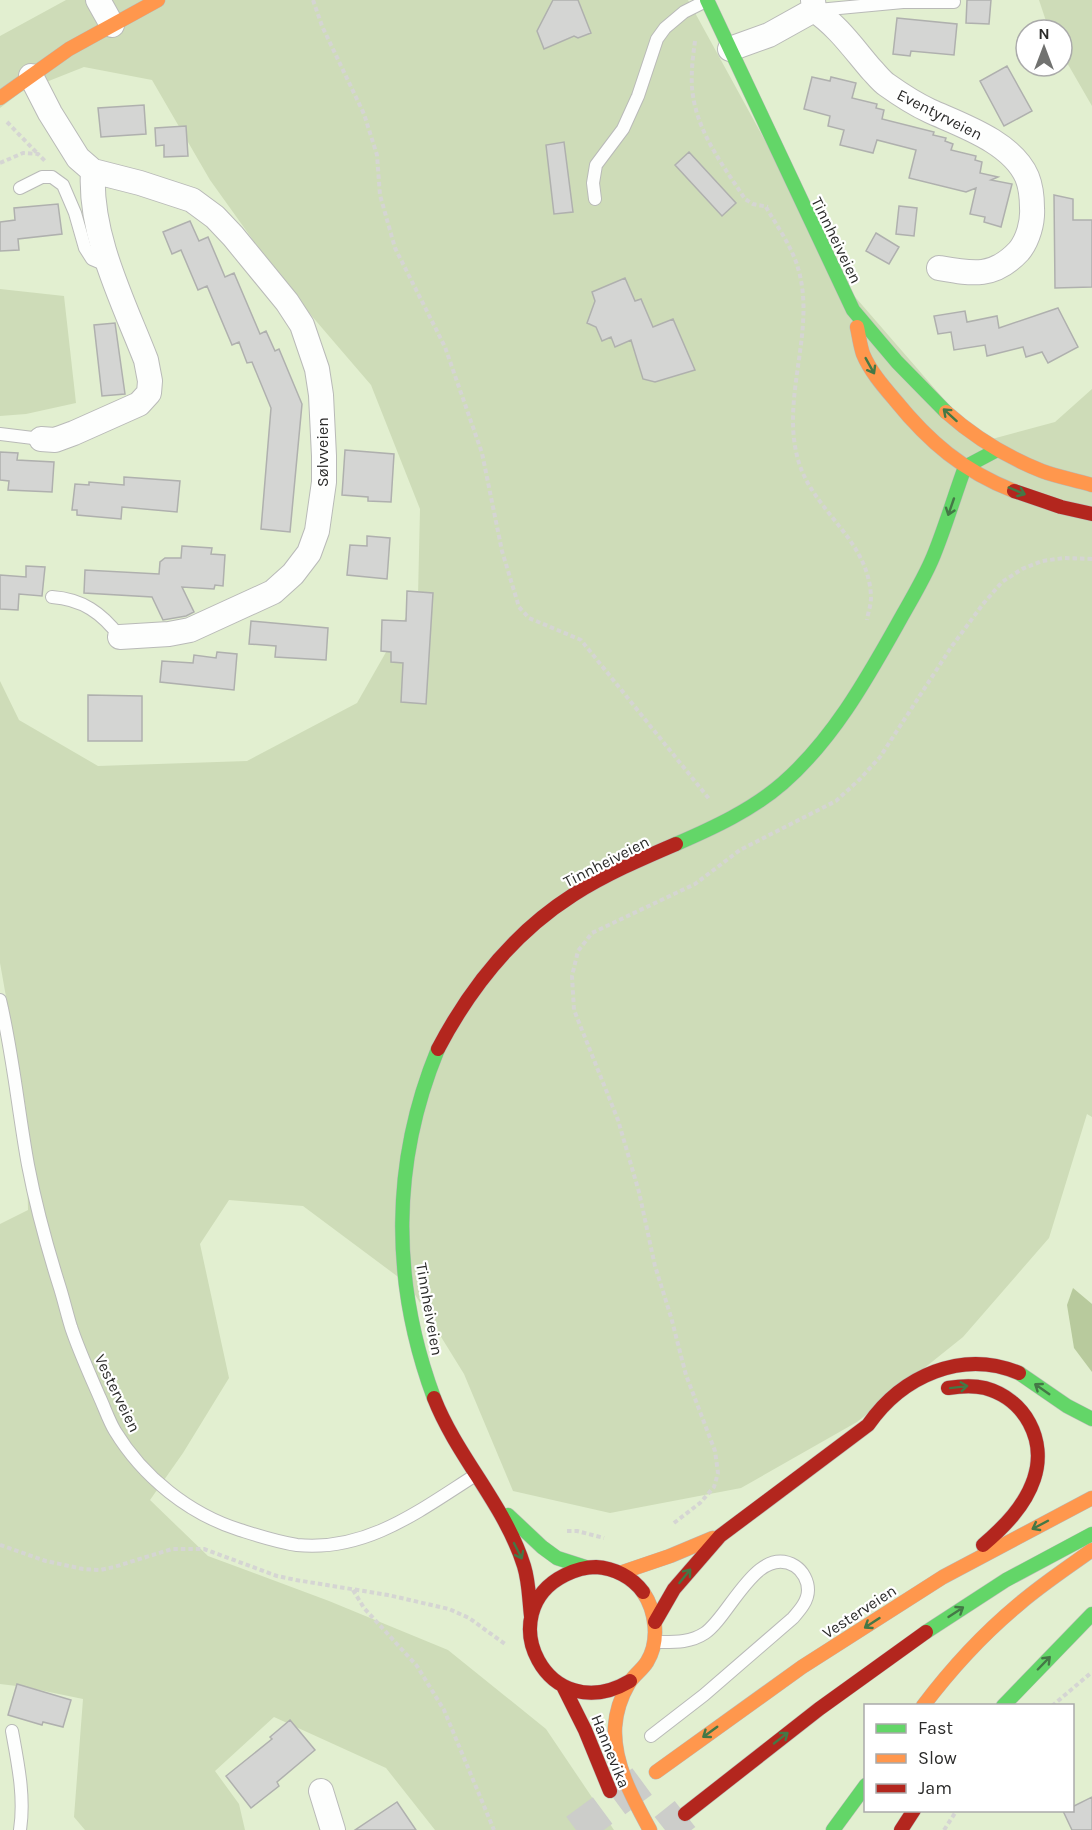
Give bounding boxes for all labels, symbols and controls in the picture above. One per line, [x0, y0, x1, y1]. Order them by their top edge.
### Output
north arrow [1014, 18, 1074, 78]
text: N [1038, 24, 1050, 43]
street label: Eventyrveien [894, 85, 986, 144]
street label: Tinnheiveien [807, 194, 866, 286]
one-way arrow [864, 357, 876, 374]
one-way arrow [943, 408, 958, 422]
street label: Sølvveien [313, 417, 332, 487]
one-way arrow [1008, 486, 1026, 498]
one-way arrow [944, 497, 955, 516]
street label: Tinnheiveien [560, 832, 652, 891]
street label: Tinnheiveien [412, 1261, 447, 1357]
street label: Vesterveien [91, 1351, 145, 1435]
one-way arrow [949, 1381, 969, 1392]
one-way arrow [1035, 1382, 1051, 1395]
one-way arrow [1032, 1519, 1049, 1531]
one-way arrow [512, 1541, 524, 1559]
one-way arrow [678, 1569, 691, 1585]
street label: Vesterveien [819, 1581, 900, 1642]
one-way arrow [947, 1606, 963, 1618]
one-way arrow [864, 1617, 880, 1629]
one-way arrow [1036, 1656, 1051, 1671]
legend [864, 1704, 1074, 1812]
street label: Hannevika [587, 1712, 634, 1791]
text: Fast [918, 1717, 953, 1739]
one-way arrow [703, 1726, 719, 1738]
one-way arrow [772, 1732, 788, 1745]
text: Slow [918, 1747, 957, 1769]
text: Jam [918, 1777, 952, 1799]

